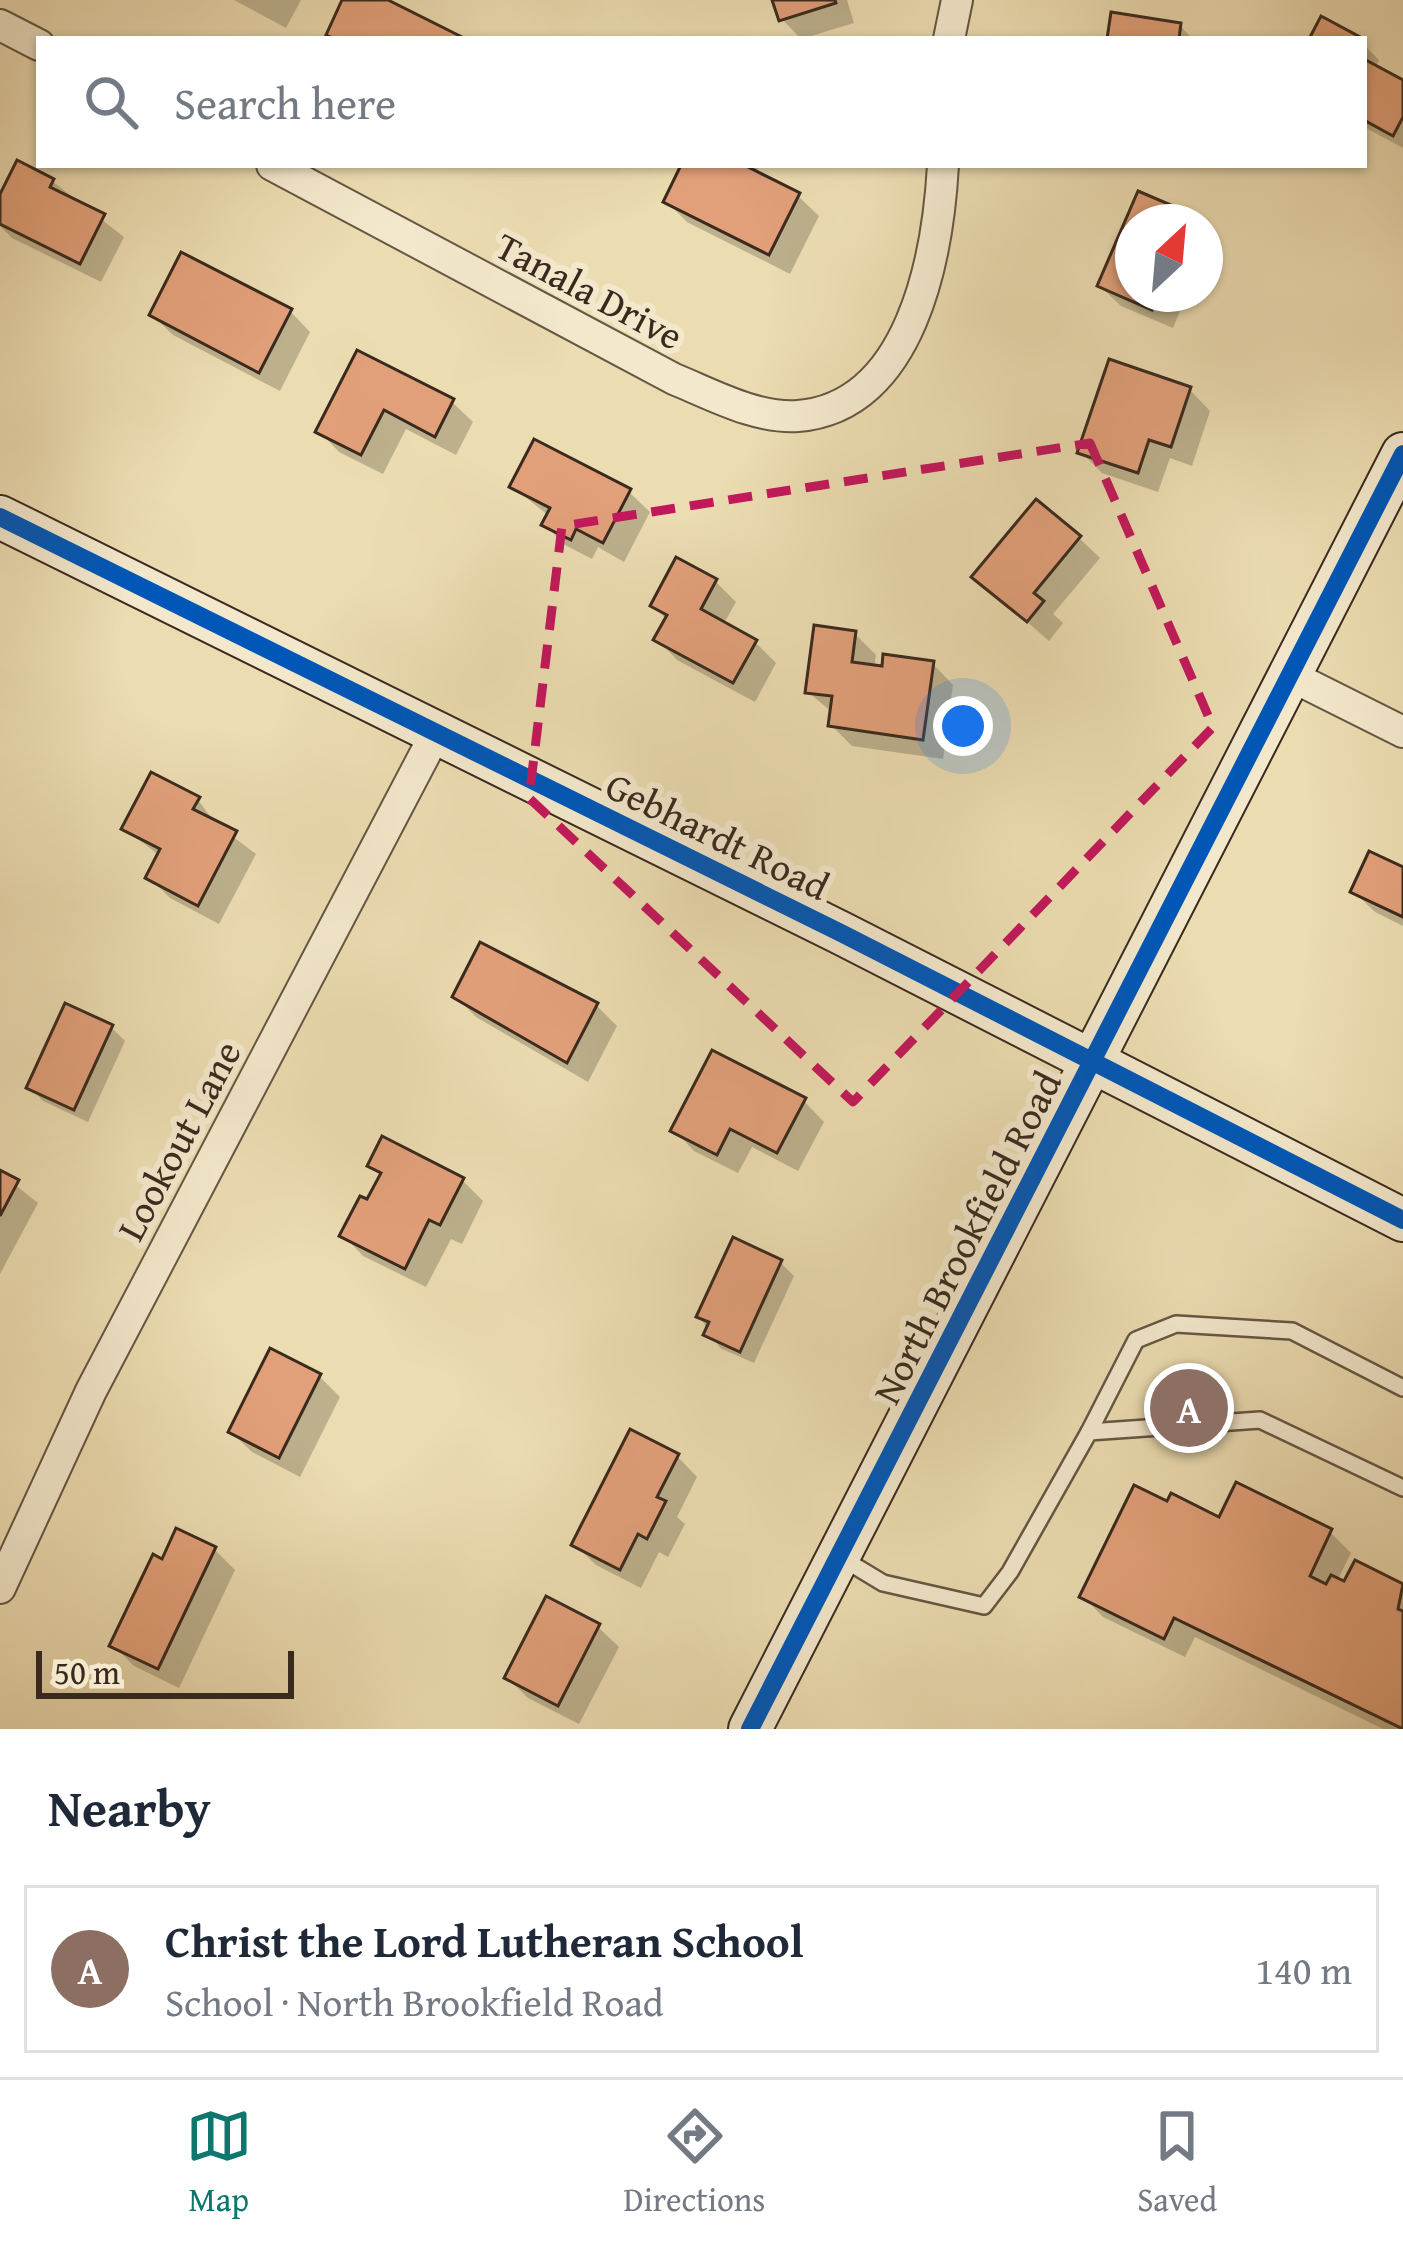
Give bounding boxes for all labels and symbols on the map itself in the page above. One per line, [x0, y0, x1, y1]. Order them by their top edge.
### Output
north arrow [1115, 204, 1223, 312]
street label: Tanala Drive [486, 217, 694, 363]
your location [933, 696, 993, 756]
street label: Gebhardt Road [597, 756, 840, 914]
street label: Lookout Lane [101, 1030, 255, 1250]
street label: North Brookfield Road [857, 1061, 1075, 1413]
pin: A [1150, 1363, 1228, 1453]
scale bar [36, 1645, 294, 1698]

